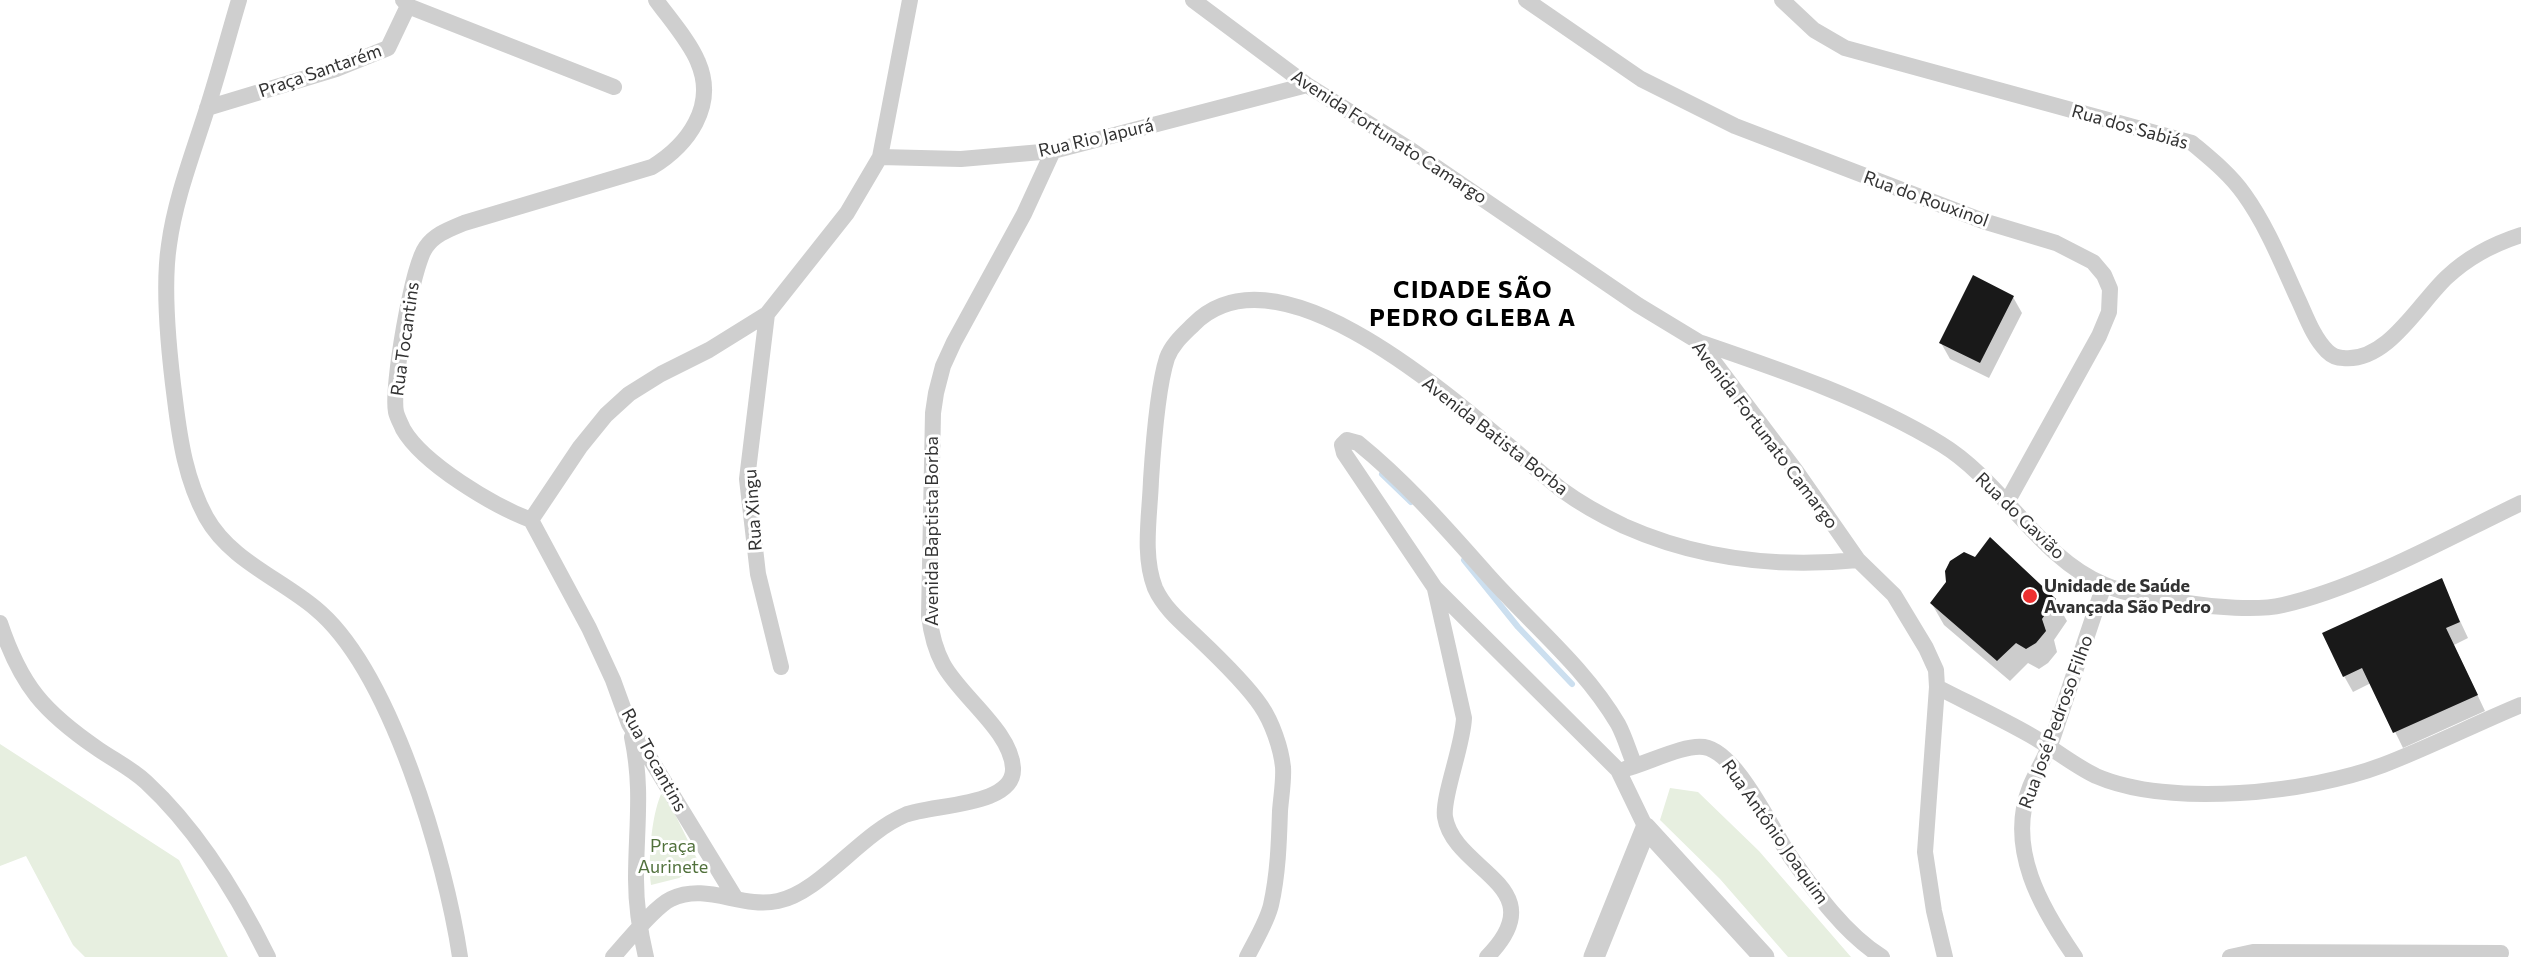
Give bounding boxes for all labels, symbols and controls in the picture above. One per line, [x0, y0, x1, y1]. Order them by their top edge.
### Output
street label: Praça Santarém [256, 40, 384, 102]
street label: Avenida Fortunato Camargo [1287, 66, 1491, 208]
street label: Rua dos Sabiás [2069, 100, 2191, 154]
street label: Rua Rio Japurá [1036, 114, 1156, 162]
street label: Rua do Rouxinol [1860, 166, 1992, 232]
district label: CIDADE SÃO PEDRO GLEBA A [1369, 276, 1577, 332]
street label: Rua Tocantins [386, 281, 424, 397]
street label: Avenida Fortunato Camargo [1687, 337, 1843, 533]
street label: Avenida Batista Borba [1418, 372, 1572, 500]
street label: Avenida Baptista Borba [921, 436, 943, 626]
street label: Rua Xingu [739, 468, 767, 552]
street label: Rua do Gavião [1971, 468, 2069, 564]
place label: Unidade de Saúde Avançada São Pedro [2044, 575, 2211, 618]
marker: Unidade de Saúde Avançada São Pedro [2021, 587, 2039, 605]
street label: Rua José Pedroso Filho [2015, 632, 2097, 812]
street label: Rua Tocantins [617, 705, 691, 815]
street label: Rua Antônio Joaquim [1717, 756, 1833, 908]
park label: Praça Aurinete [638, 835, 708, 878]

